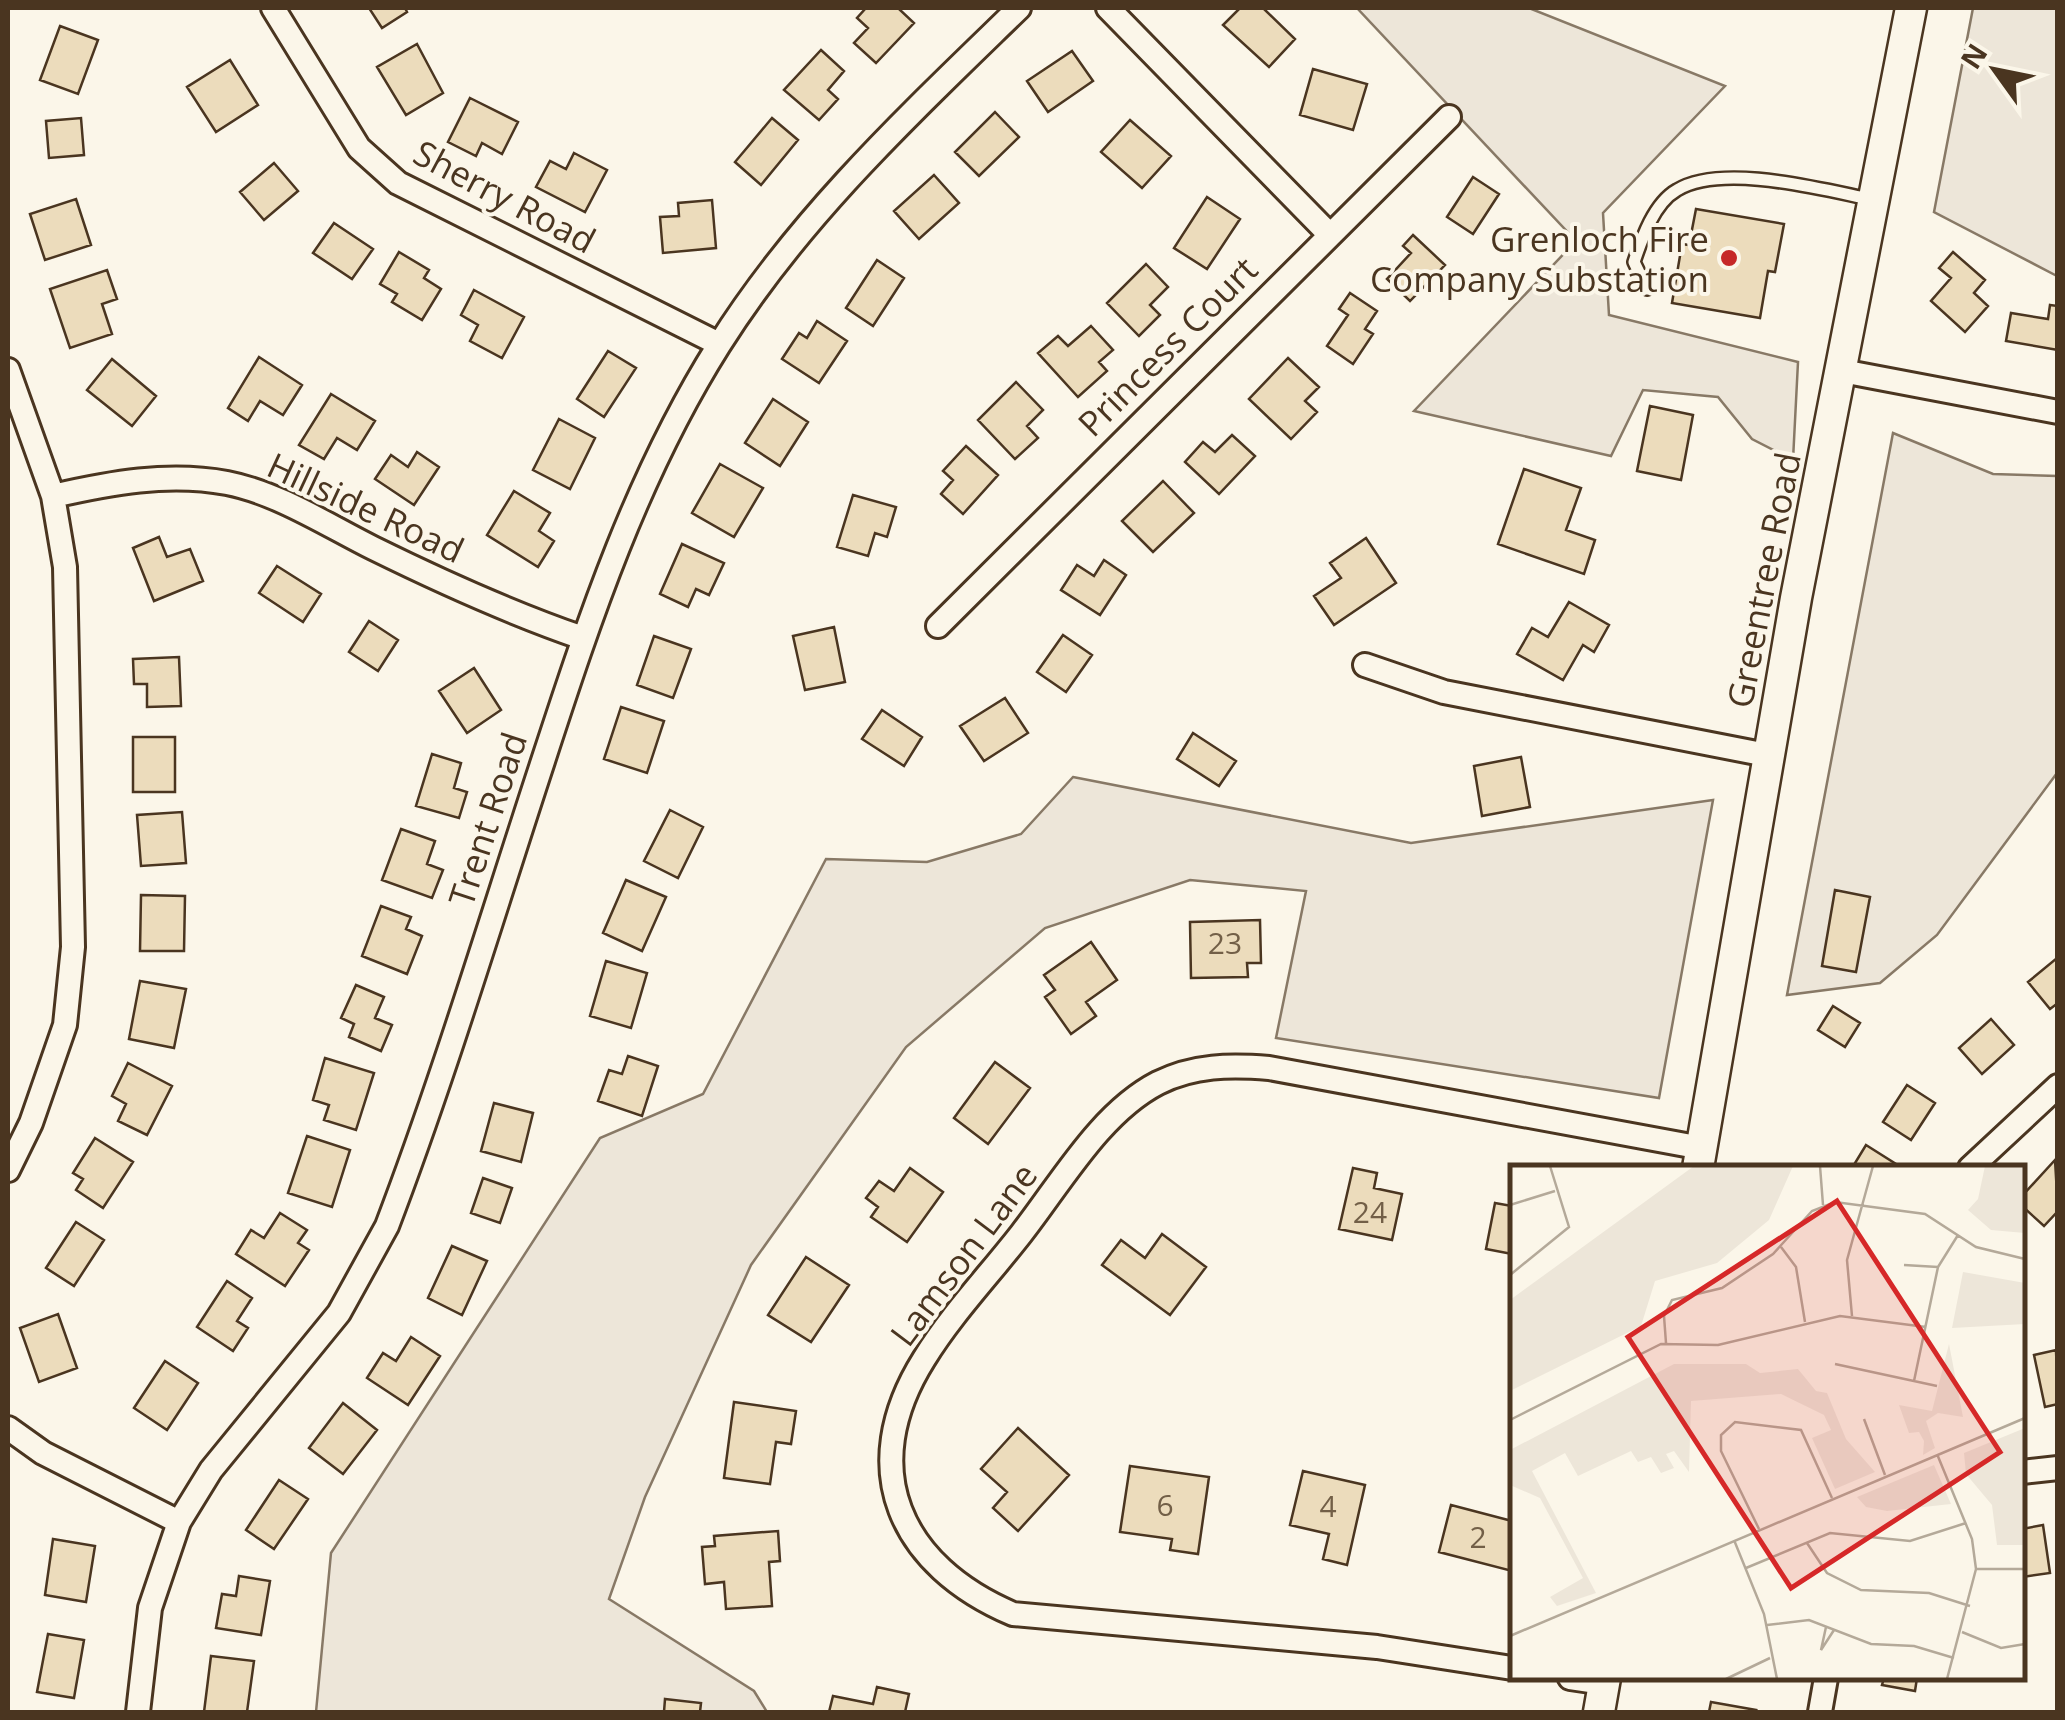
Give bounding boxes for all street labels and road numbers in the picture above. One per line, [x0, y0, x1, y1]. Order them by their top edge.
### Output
street label: Sherry Road [406, 129, 604, 263]
street label: Princess Court [1067, 246, 1267, 446]
street label: Hillside Road [260, 441, 472, 573]
street label: Greentree Road [1715, 448, 1811, 712]
street label: Trent Road [437, 726, 537, 912]
street label: Lamson Lane [879, 1153, 1047, 1355]

